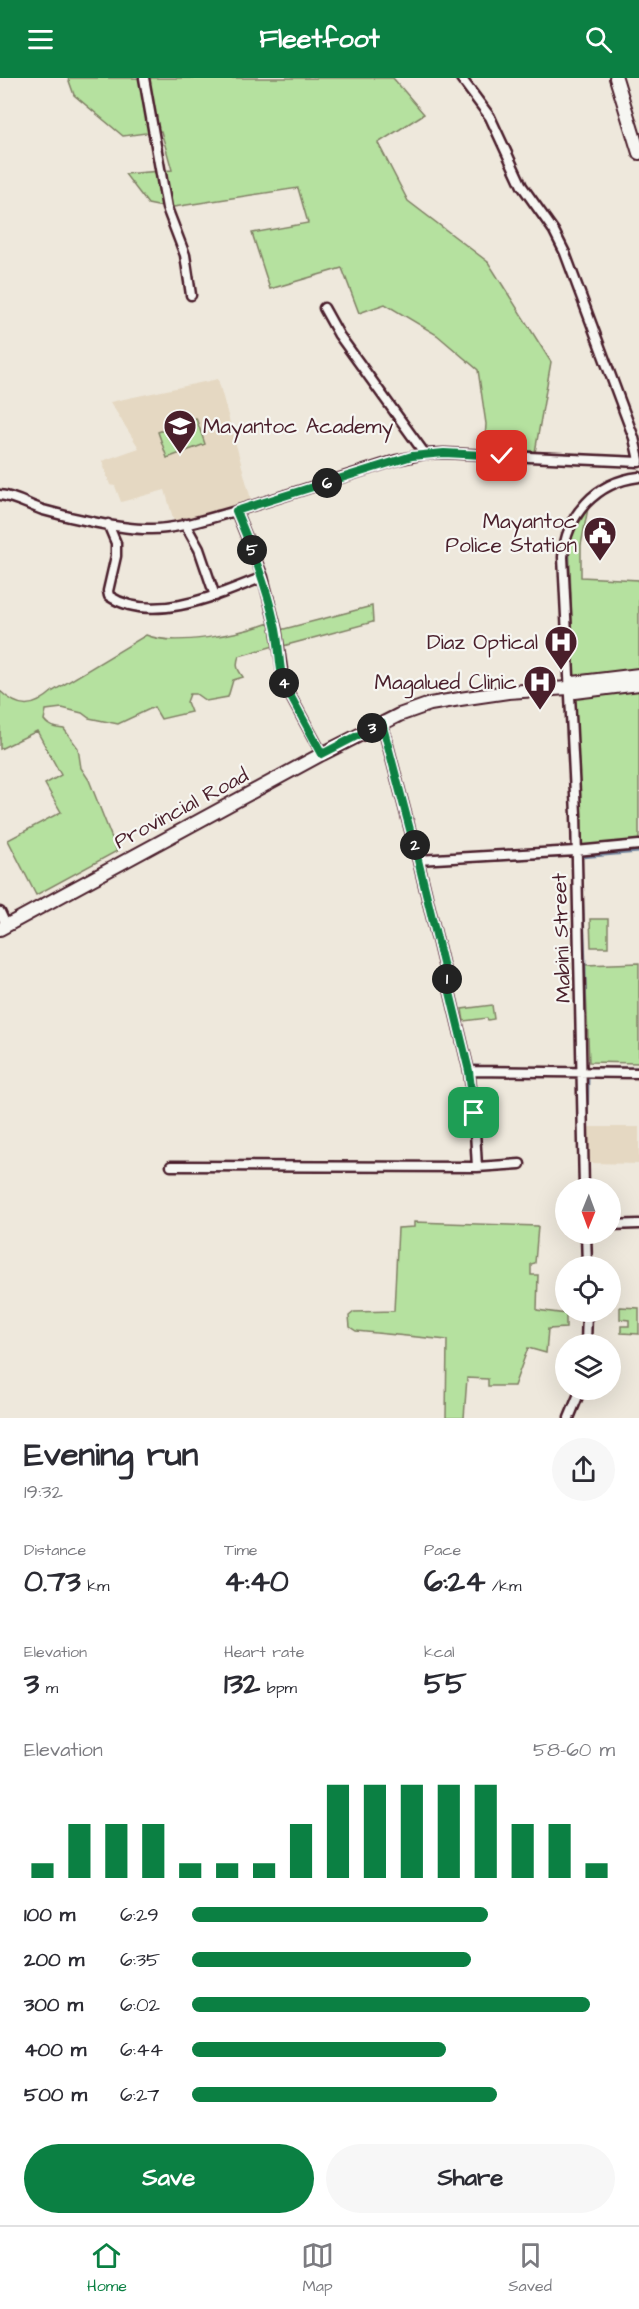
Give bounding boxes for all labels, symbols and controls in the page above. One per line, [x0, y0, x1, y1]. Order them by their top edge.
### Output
text: Fleetfoot [259, 20, 380, 58]
icon: menu [24, 23, 57, 56]
icon: search [582, 23, 615, 56]
school or university icon: Mayantoc Academy [162, 408, 198, 455]
place label: Mayantoc Academy [203, 412, 394, 443]
pin [476, 430, 527, 481]
icon: check [485, 439, 518, 472]
pin: 6 [312, 468, 342, 498]
text: 6 [322, 472, 332, 494]
place label: Mayantoc Police Station [446, 507, 577, 560]
public building icon: Mayantoc Police Station [582, 515, 618, 562]
pin: 5 [237, 535, 267, 565]
text: 5 [246, 539, 258, 561]
hospital icon: Diaz Optical [543, 624, 579, 671]
place label: Diaz Optical [427, 628, 538, 658]
hospital icon: Magalued Clinic [522, 664, 558, 711]
pin: 4 [269, 668, 299, 698]
place label: Magalued Clinic [375, 668, 517, 699]
text: 4 [279, 672, 289, 694]
pin: 3 [357, 713, 387, 743]
text: 3 [368, 717, 376, 739]
street label: Provincial Road [109, 761, 254, 856]
pin: 2 [400, 830, 430, 860]
text: 2 [410, 834, 420, 856]
street label: Mabini Street [545, 872, 578, 1003]
pin: 1 [432, 964, 462, 994]
text: 1 [446, 968, 448, 990]
pin [448, 1087, 499, 1138]
icon: arrive [457, 1096, 490, 1129]
north arrow [555, 1178, 621, 1244]
map controls [555, 1178, 621, 1400]
button: locate [555, 1256, 621, 1322]
button: layers [555, 1334, 621, 1400]
text: Evening run [24, 1432, 198, 1478]
button: share [552, 1438, 615, 1501]
text: 19:32 [24, 1478, 63, 1506]
text: Distance [24, 1539, 86, 1561]
text: Time [224, 1539, 258, 1561]
text: Pace [424, 1539, 461, 1561]
text: 0.73 [24, 1561, 81, 1603]
text: 4:40 [224, 1561, 289, 1603]
text: 6:24 [424, 1561, 485, 1603]
text: km [81, 1575, 110, 1597]
text: /km [485, 1575, 521, 1597]
text: Elevation [24, 1641, 87, 1663]
text: Heart rate [224, 1641, 304, 1663]
text: kcal [424, 1641, 455, 1663]
text: 3 [24, 1663, 39, 1705]
text: 132 [224, 1663, 260, 1705]
text: 55 [424, 1663, 466, 1705]
text: m [39, 1677, 58, 1699]
text: bpm [260, 1677, 297, 1699]
text: Elevation [24, 1736, 103, 1764]
text: 58–60 m [533, 1736, 615, 1764]
text: 100 m [24, 1901, 75, 1929]
text: 6:29 [120, 1901, 159, 1929]
text: 200 m [24, 1946, 84, 1974]
text: 6:35 [120, 1946, 160, 1974]
text: 300 m [24, 1991, 83, 2019]
text: 6:02 [120, 1991, 160, 2019]
text: 400 m [24, 2036, 86, 2064]
text: 6:44 [120, 2036, 163, 2064]
text: 500 m [24, 2081, 87, 2109]
text: 6:27 [120, 2081, 160, 2109]
button: Save [24, 2144, 314, 2213]
button: Share [326, 2144, 615, 2213]
tab: Home [87, 2239, 127, 2297]
tab: Map [301, 2239, 334, 2297]
tab: Saved [508, 2239, 552, 2297]

